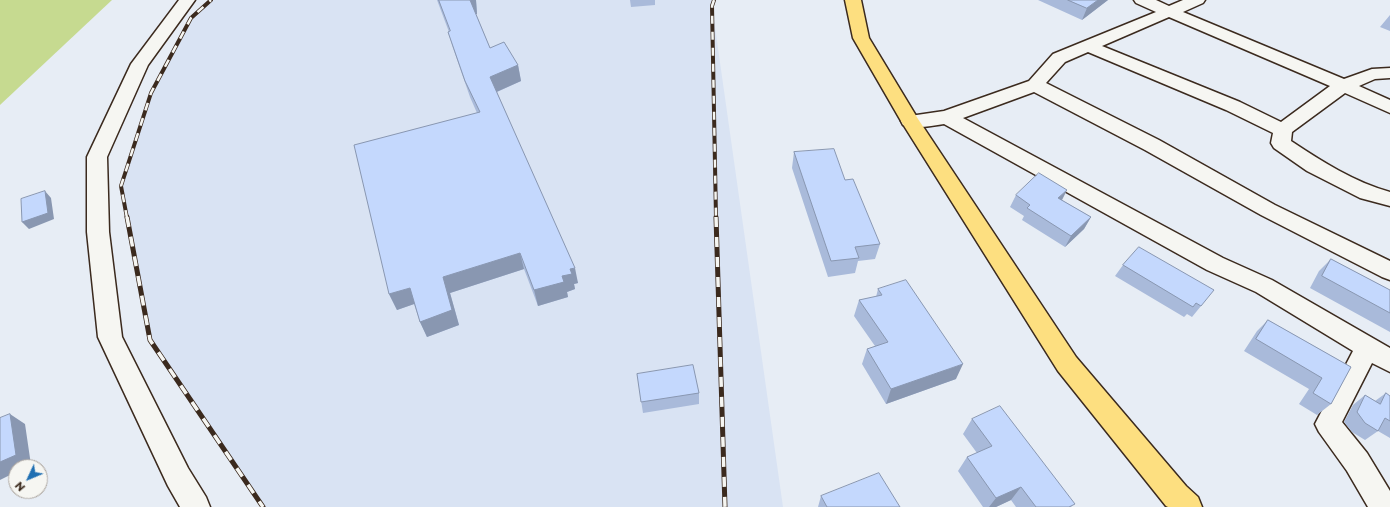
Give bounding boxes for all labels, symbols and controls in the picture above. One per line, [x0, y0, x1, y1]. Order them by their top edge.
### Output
north arrow [8, 459, 48, 499]
text: N [11, 478, 29, 496]

